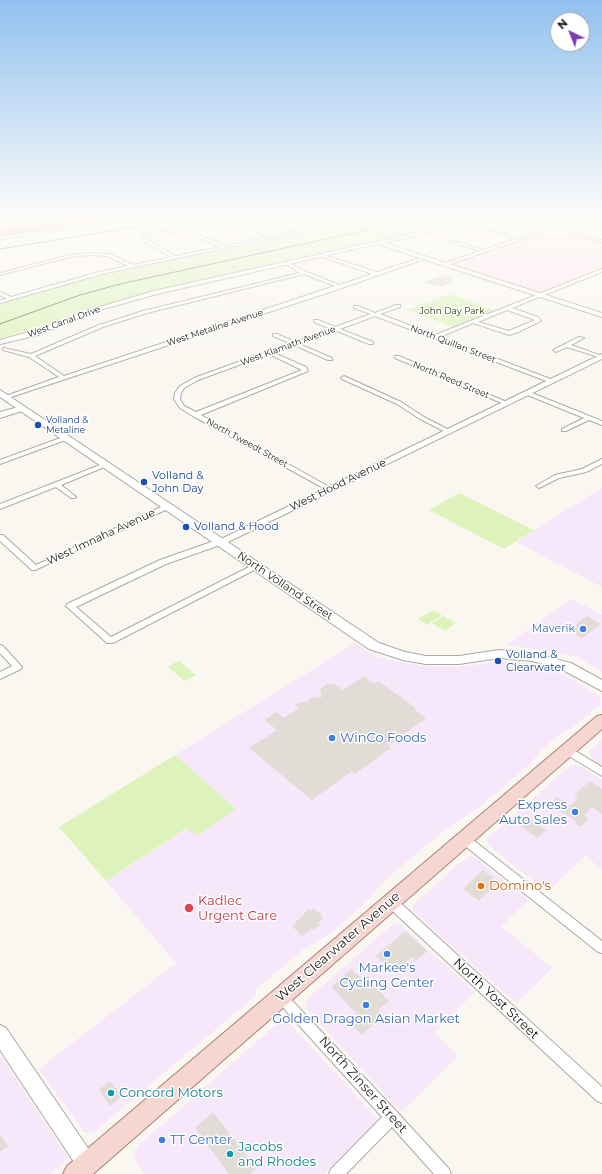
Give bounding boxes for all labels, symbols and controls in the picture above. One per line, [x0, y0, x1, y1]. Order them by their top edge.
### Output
north arrow [550, 12, 590, 52]
text: N [554, 16, 571, 32]
street label: West Canal Drive [26, 304, 102, 340]
park label: John Day Park [419, 306, 485, 316]
street label: West Metaline Avenue [165, 307, 265, 349]
street label: North Quillan Street [409, 323, 497, 365]
street label: West Klamath Avenue [239, 324, 337, 368]
street label: North Reed Street [411, 359, 491, 401]
place label: Volland & Metaline [46, 415, 88, 436]
street label: North Tweedt Street [204, 416, 290, 470]
marker: Volland & Metaline [33, 420, 43, 430]
street label: West Hood Avenue [288, 456, 388, 514]
place label: Volland & John Day [152, 469, 204, 495]
marker: Volland & John Day [139, 477, 149, 487]
street label: West Imnaha Avenue [45, 506, 157, 568]
place label: Volland & Hood [194, 520, 279, 534]
marker: Volland & Hood [181, 522, 191, 532]
street label: North Volland Street [235, 549, 335, 623]
place label: Maverik [532, 622, 575, 636]
marker: Maverik [578, 624, 588, 634]
place label: Volland & Clearwater [506, 648, 566, 674]
marker: Volland & Clearwater [493, 656, 503, 666]
place label: WinCo Foods [340, 730, 426, 746]
marker: WinCo Foods [327, 733, 337, 743]
place label: Express Auto Sales [499, 797, 567, 828]
marker: Express Auto Sales [570, 807, 580, 817]
place label: Domino's [489, 878, 551, 894]
marker: Domino's [476, 881, 486, 891]
street label: West Clearwater Avenue [273, 889, 403, 1005]
place label: Kadlec Urgent Care [198, 893, 277, 924]
marker: Kadlec Urgent Care [183, 902, 195, 914]
marker: Markee's Cycling Center [382, 949, 392, 959]
street label: North Yost Street [450, 955, 542, 1043]
place label: Markee's Cycling Center [339, 960, 435, 991]
marker: Golden Dragon Asian Market [361, 1000, 371, 1010]
place label: Golden Dragon Asian Market [272, 1011, 460, 1027]
street label: North Zinser Street [316, 1034, 410, 1136]
place label: Concord Motors [119, 1085, 223, 1101]
marker: Concord Motors [106, 1088, 116, 1098]
place label: TT Center [170, 1132, 232, 1148]
marker: TT Center [157, 1135, 167, 1145]
place label: Jacobs and Rhodes [238, 1139, 316, 1170]
marker: Jacobs and Rhodes [225, 1149, 235, 1159]

